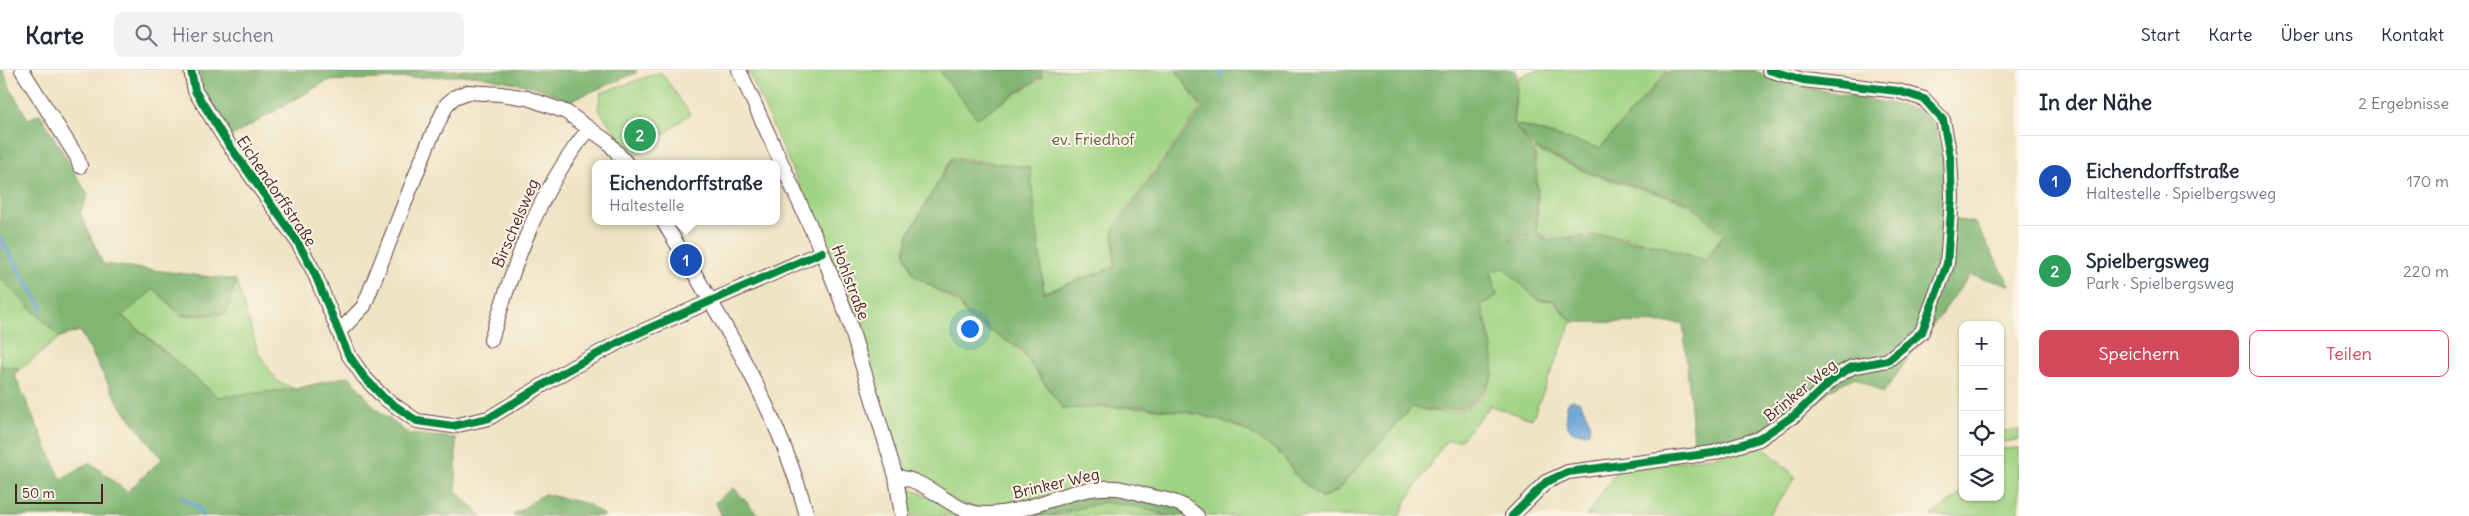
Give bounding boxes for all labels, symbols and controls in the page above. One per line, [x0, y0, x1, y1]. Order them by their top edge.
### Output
search box [114, 12, 464, 57]
text: Karte [25, 20, 84, 50]
icon: search [132, 21, 160, 49]
text: Hier suchen [172, 23, 274, 47]
text: Start [2141, 23, 2180, 46]
text: Karte [2208, 23, 2253, 46]
text: Über uns [2281, 23, 2353, 46]
text: Kontakt [2381, 23, 2444, 46]
text: In der Nähe [2039, 89, 2152, 116]
text: 2 Ergebnisse [2358, 93, 2449, 113]
pin: 2 [624, 116, 656, 154]
park label: ev. Friedhof [1051, 129, 1135, 149]
street label: Eichendorffstraße [233, 132, 321, 250]
text: Eichendorffstraße [2086, 159, 2239, 183]
popup [592, 160, 780, 225]
text: Eichendorffstraße [609, 171, 763, 195]
text: 1 [2052, 171, 2058, 191]
text: 170 m [2406, 171, 2449, 191]
street label: Birschelsweg [487, 175, 543, 271]
text: Haltestelle · Spielbergsweg [2086, 183, 2276, 203]
text: Haltestelle [609, 195, 684, 215]
pin: 1 [670, 241, 702, 279]
street label: Hohlstraße [828, 242, 874, 322]
text: Spielbergsweg [2086, 249, 2209, 273]
text: 2 [2051, 261, 2059, 281]
text: 220 m [2403, 261, 2449, 281]
text: Park · Spielbergsweg [2086, 273, 2234, 293]
your location [957, 316, 983, 342]
map controls [1959, 321, 2004, 501]
button: + [1959, 321, 2004, 366]
button: Speichern [2039, 330, 2239, 377]
button: Teilen [2249, 330, 2449, 377]
street label: Brinker Weg [1759, 354, 1841, 426]
button: − [1959, 366, 2004, 411]
button: locate [1959, 411, 2004, 456]
button: layers [1959, 456, 2004, 501]
street label: Brinker Weg [1011, 463, 1101, 503]
scale bar [15, 481, 102, 504]
text: 50 m [22, 484, 55, 502]

